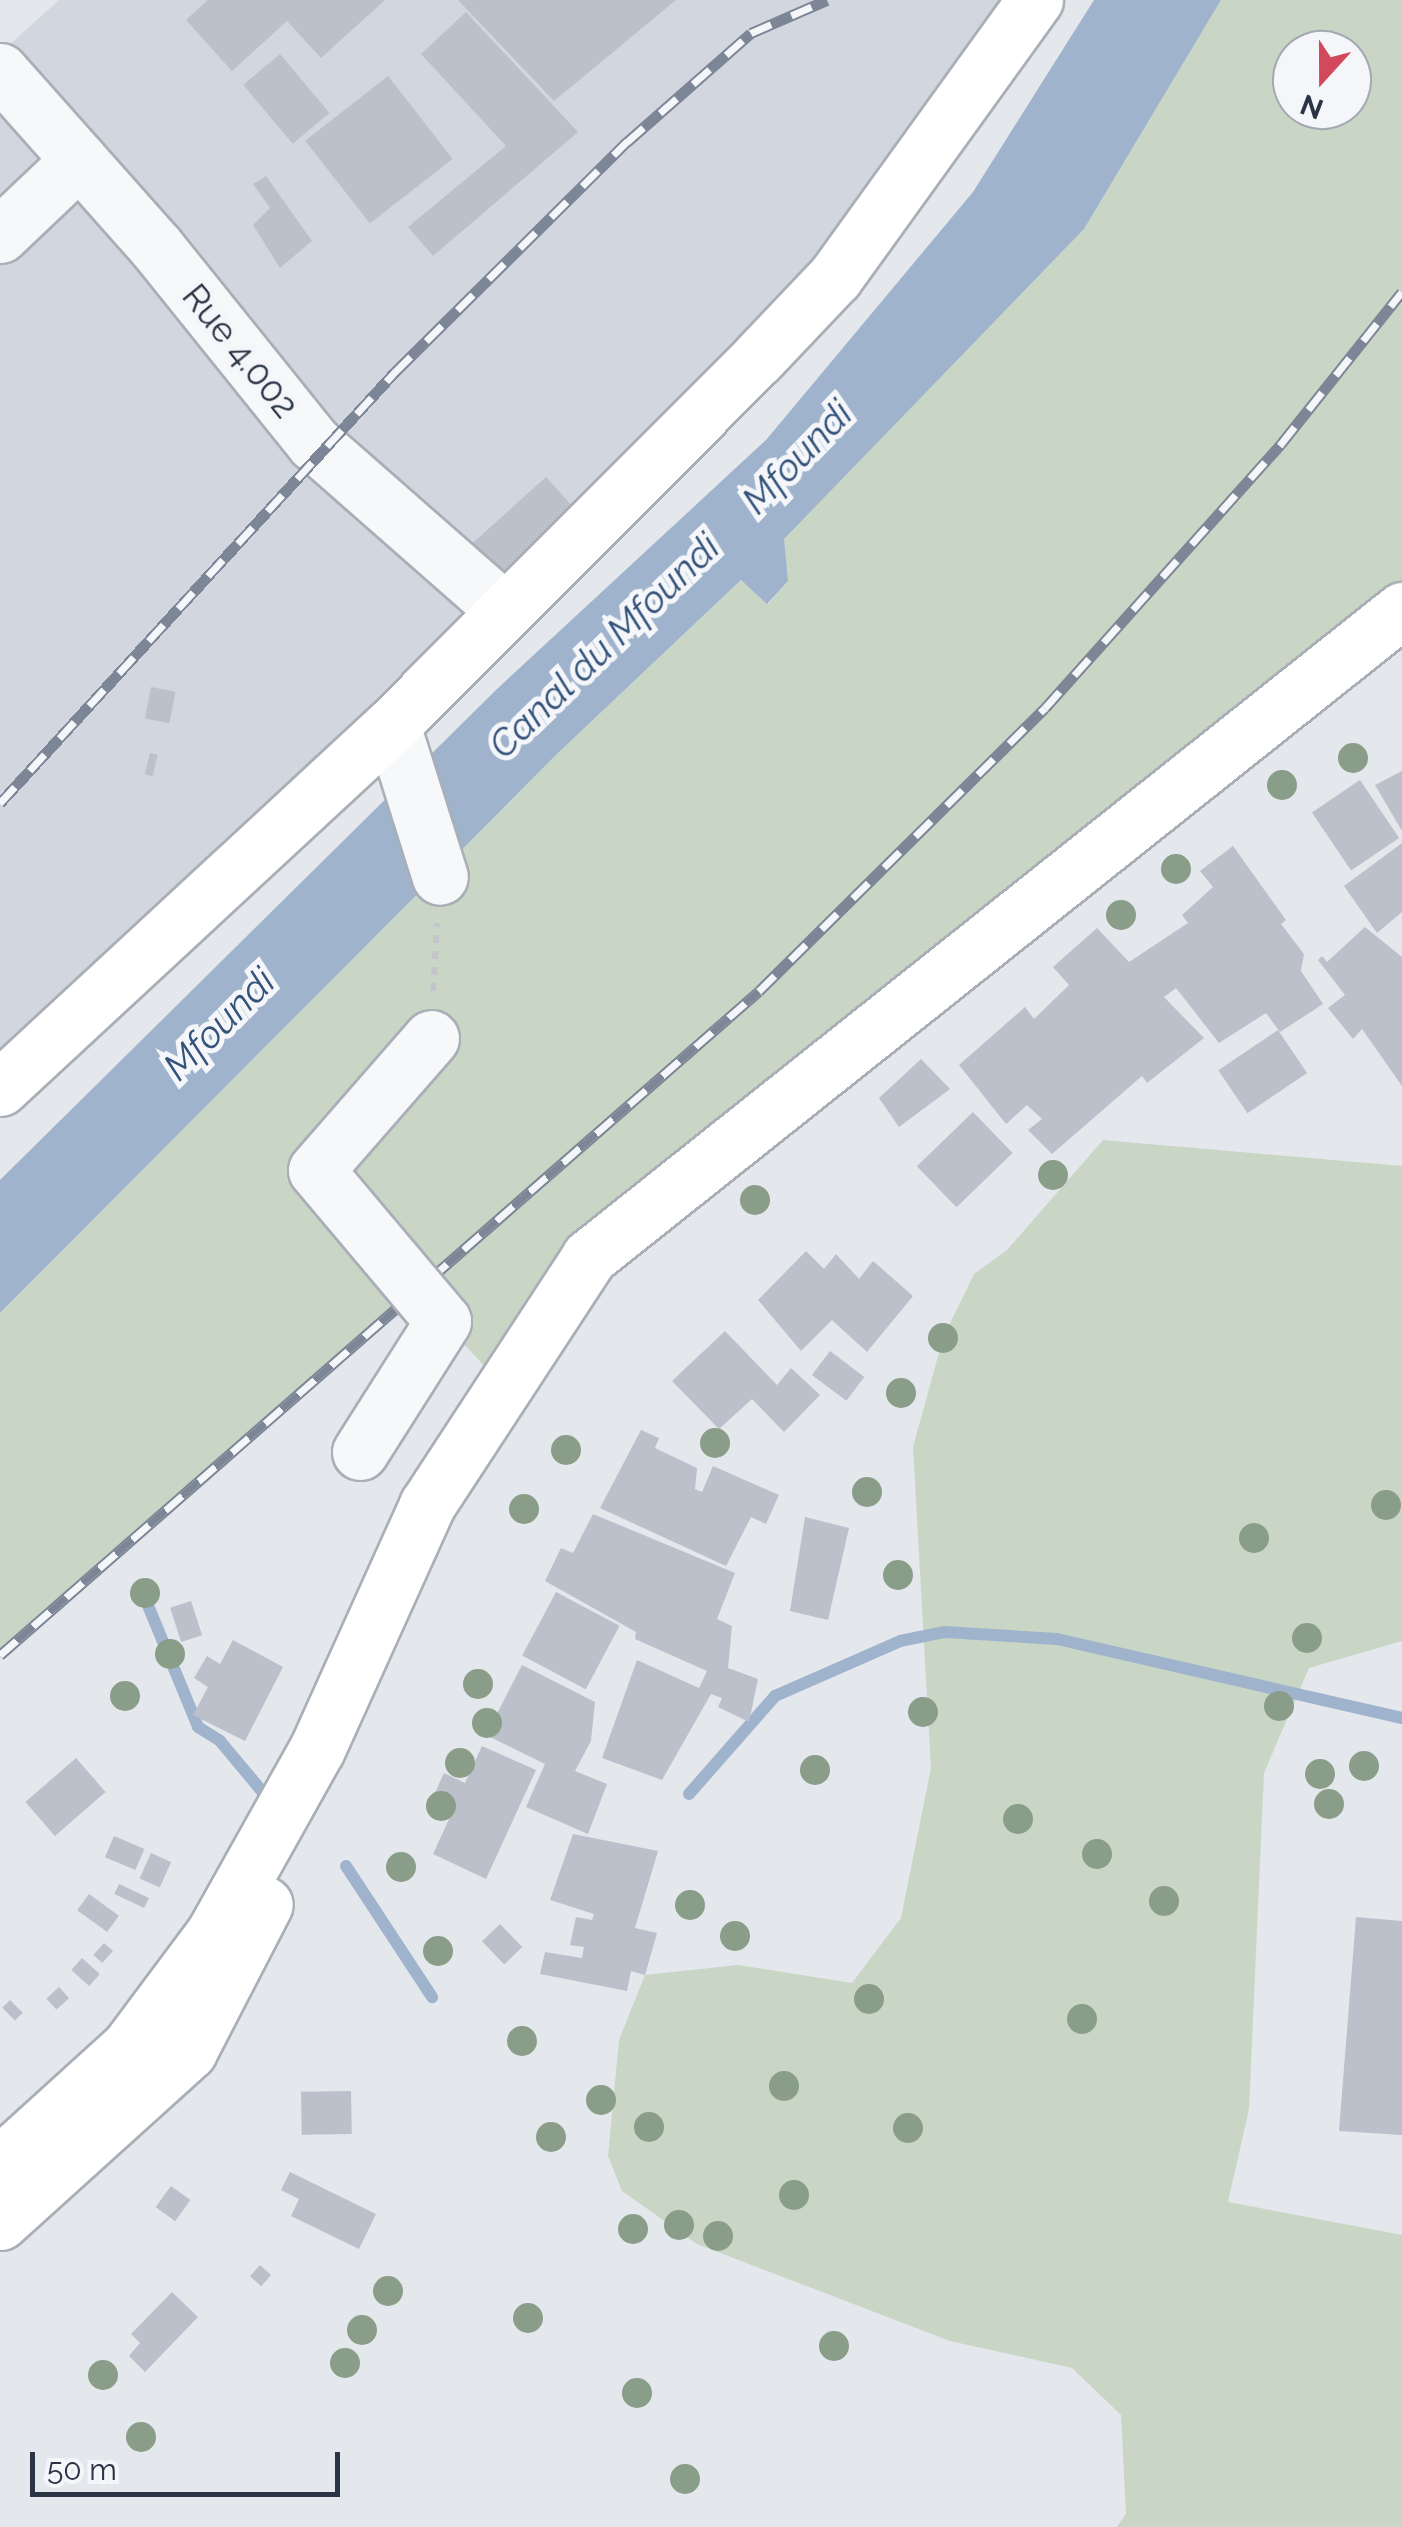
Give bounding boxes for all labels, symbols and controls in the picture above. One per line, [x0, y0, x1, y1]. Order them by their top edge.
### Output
north arrow [1272, 30, 1372, 130]
text: N [1296, 87, 1328, 126]
street label: Rue 4.002 [173, 276, 307, 426]
water label: Mfoundi [732, 391, 862, 523]
water label: Canal du Mfoundi [479, 524, 729, 768]
water label: Mfoundi [154, 959, 284, 1089]
scale bar [35, 2432, 345, 2494]
text: 50 m [47, 2452, 117, 2487]

